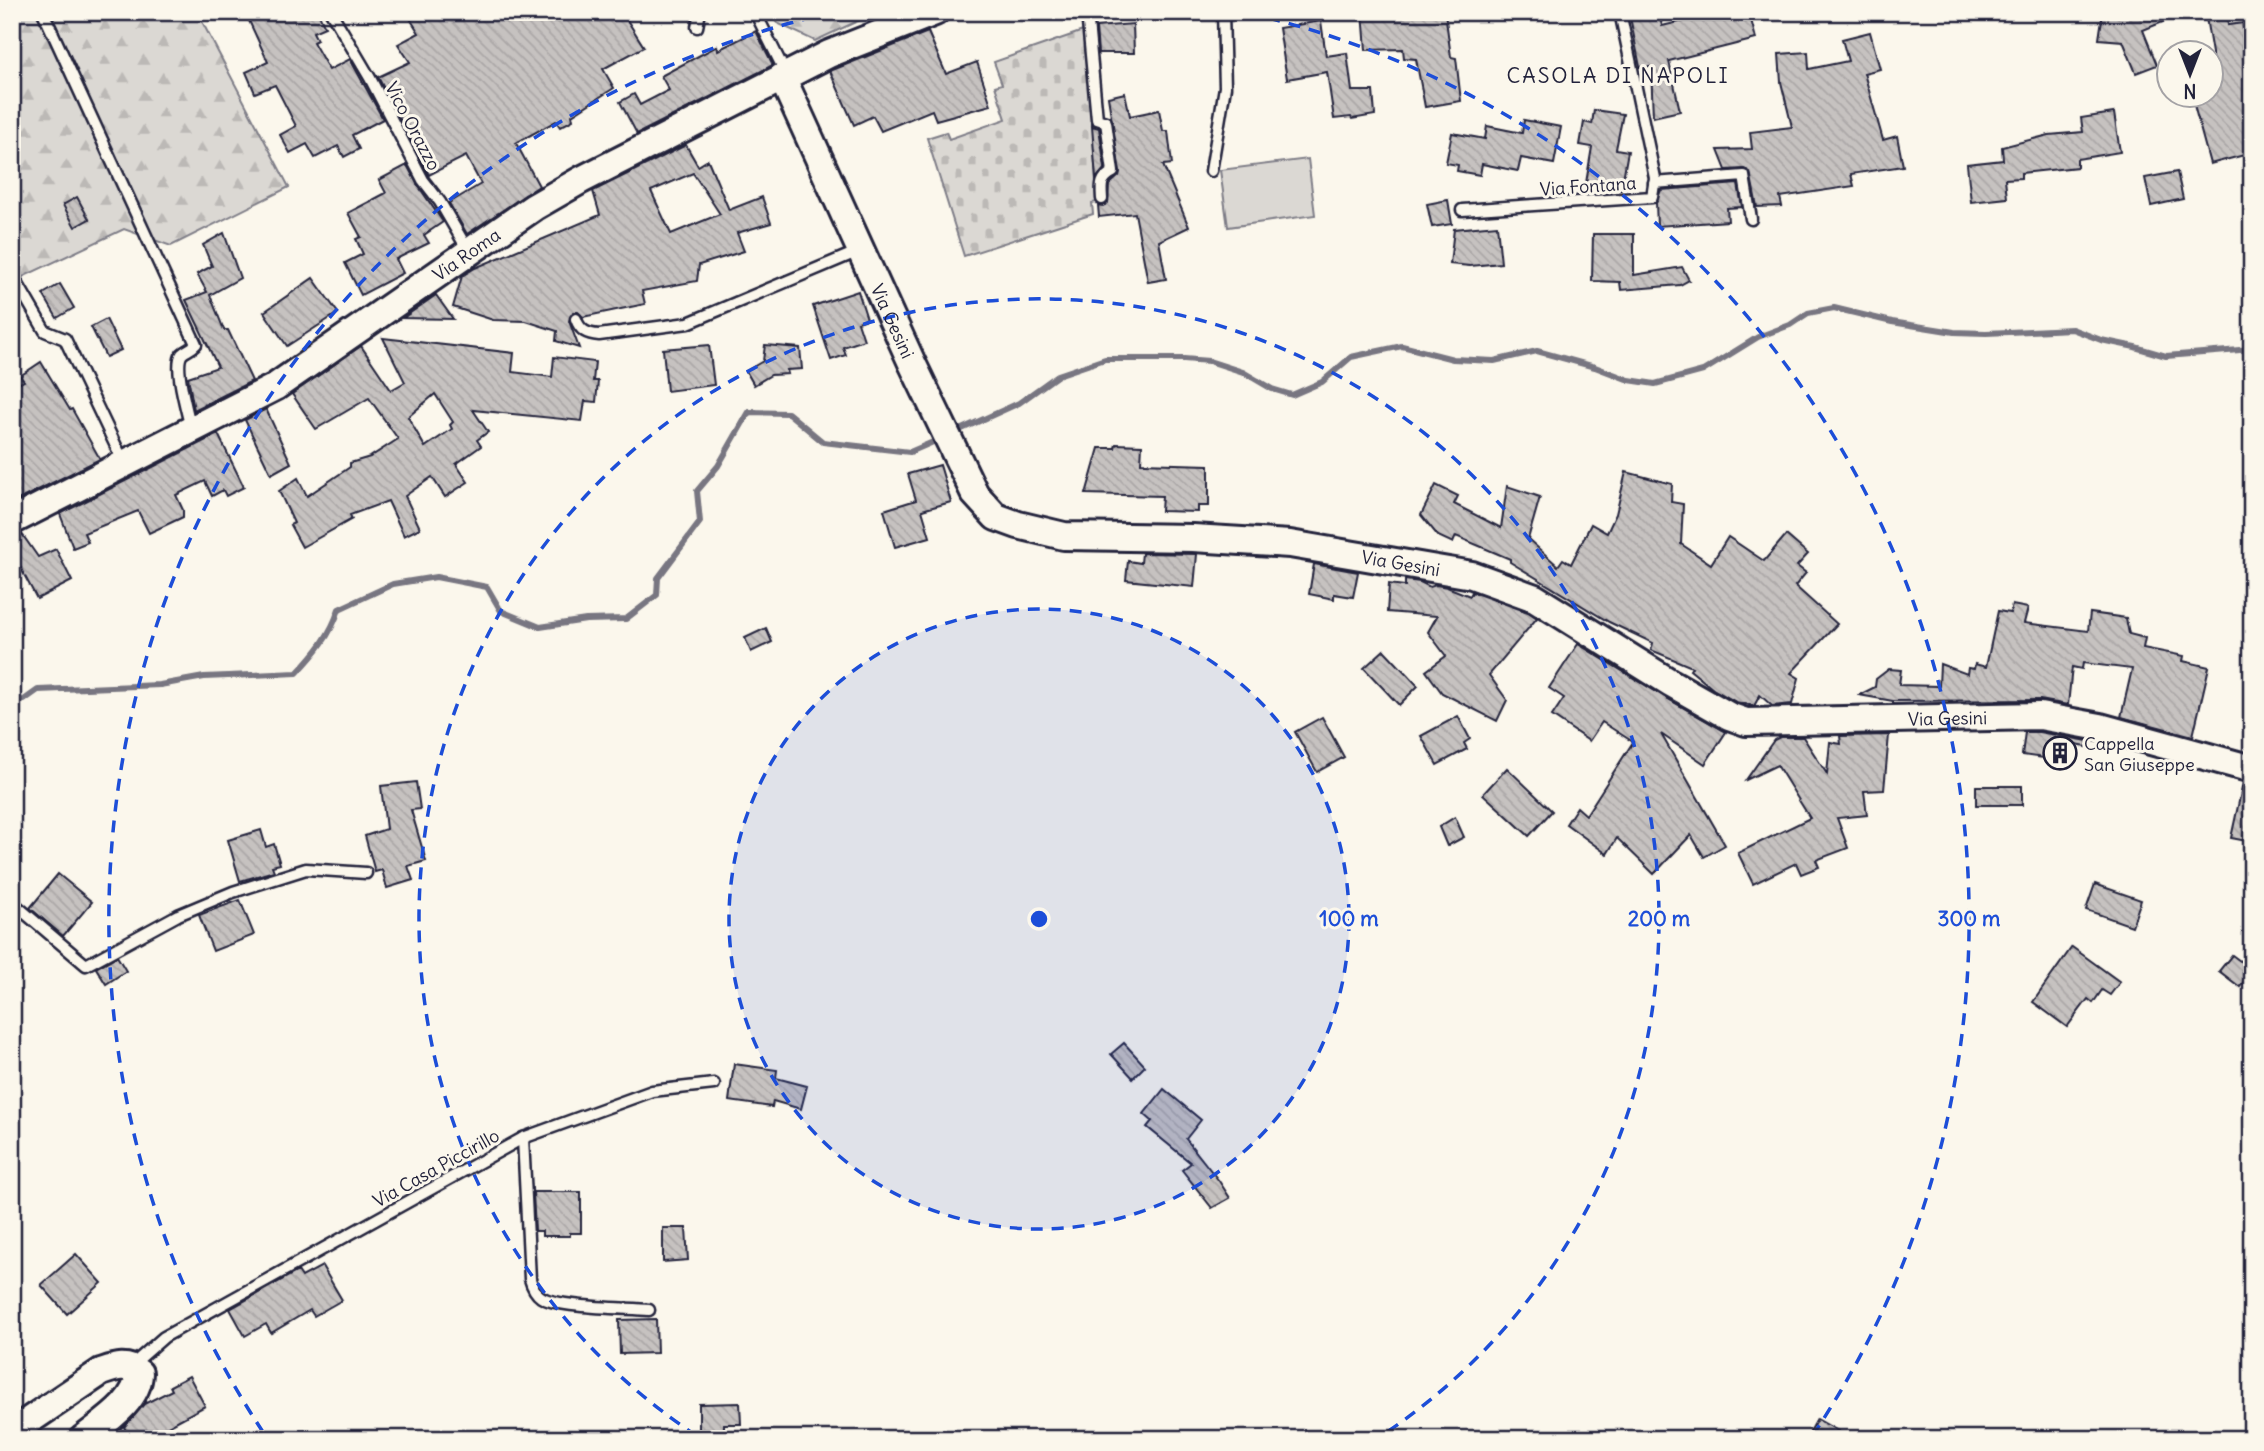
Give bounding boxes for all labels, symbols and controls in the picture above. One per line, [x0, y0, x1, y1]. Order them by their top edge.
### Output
north arrow [2156, 38, 2226, 108]
district label: CASOLA DI NAPOLI [1506, 62, 1730, 89]
street label: Vico Orazzo [380, 78, 446, 174]
text: N [2183, 79, 2197, 103]
street label: Via Fontana [1539, 171, 1637, 201]
street label: Via Roma [428, 223, 505, 286]
street label: Via Gesini [866, 280, 920, 362]
street label: Via Gesini [1360, 545, 1442, 581]
street label: Via Gesini [1908, 706, 1987, 730]
place label: Cappella San Giuseppe [2084, 732, 2195, 776]
building icon: Cappella San Giuseppe [2041, 734, 2079, 772]
text: 100 m [1319, 905, 1379, 932]
text: 200 m [1628, 905, 1691, 932]
text: 300 m [1938, 905, 2001, 932]
centre of rings [1027, 907, 1051, 931]
street label: Via Casa Piccirillo [369, 1124, 503, 1212]

